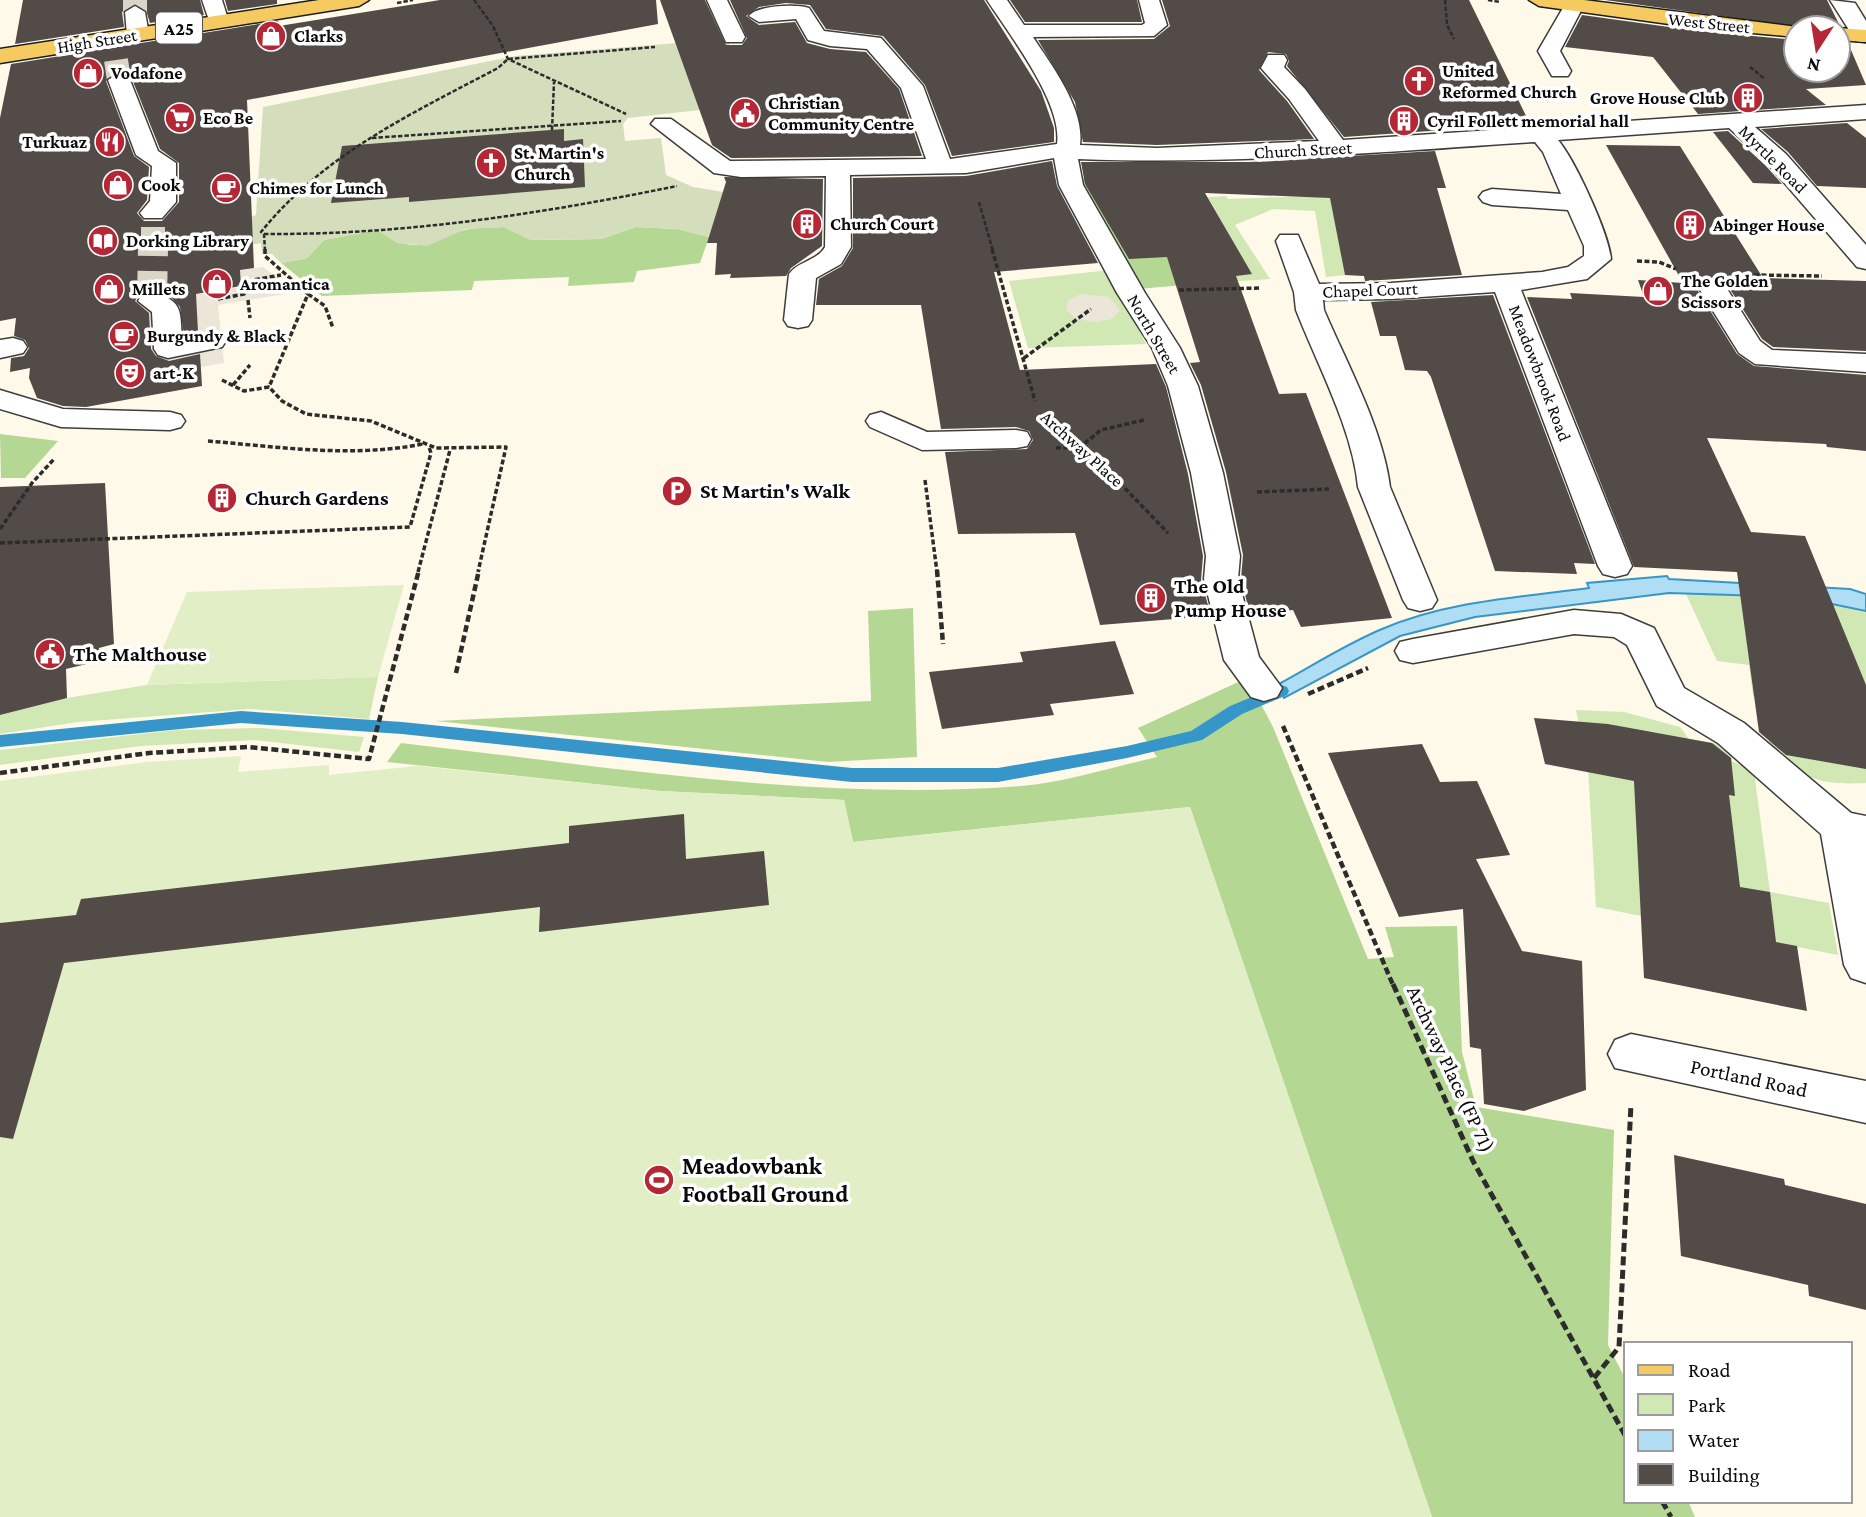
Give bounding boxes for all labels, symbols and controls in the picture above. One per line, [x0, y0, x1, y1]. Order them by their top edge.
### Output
street label: West Street [1667, 9, 1752, 37]
road number: A25 [156, 12, 202, 44]
north arrow [1782, 14, 1852, 84]
shop icon: Clarks [254, 19, 288, 53]
street label: High Street [56, 25, 139, 57]
place label: Clarks [294, 26, 343, 46]
text: N [1805, 54, 1822, 77]
shop icon: Vodafone [71, 56, 105, 90]
place label: United Reformed Church [1442, 61, 1577, 102]
place label: Vodafone [110, 63, 183, 83]
church icon: United Reformed Church [1402, 64, 1436, 98]
building icon: Grove House Club [1731, 81, 1765, 115]
place label: Grove House Club [1590, 88, 1725, 108]
place label: Christian Community Centre [768, 93, 914, 134]
public building icon: Christian Community Centre [728, 96, 762, 130]
supermarket icon: Eco Be [163, 101, 197, 135]
building icon: Cyril Follett memorial hall [1387, 104, 1421, 138]
place label: Eco Be [203, 108, 253, 128]
place label: Cyril Follett memorial hall [1427, 111, 1629, 131]
street label: Myrtle Road [1735, 121, 1812, 198]
restaurant icon: Turkuaz [93, 125, 127, 159]
place label: Turkuaz [22, 132, 87, 152]
street label: Church Street [1253, 137, 1354, 163]
place label: St. Martin's Church [514, 143, 604, 184]
church icon: St. Martin's Church [474, 146, 508, 180]
shop icon: Cook [101, 168, 135, 202]
cafe icon: Chimes for Lunch [209, 171, 243, 205]
place label: Cook [141, 175, 181, 195]
place label: Chimes for Lunch [249, 178, 385, 198]
building icon: Church Court [790, 207, 824, 241]
building icon: Abinger House [1673, 208, 1707, 242]
place label: Church Court [830, 214, 935, 234]
place label: Abinger House [1712, 215, 1825, 235]
library icon: Dorking Library [86, 224, 120, 258]
place label: Dorking Library [126, 231, 249, 251]
shop icon: Aromantica [200, 267, 234, 301]
place label: The Golden Scissors [1681, 271, 1769, 312]
shop icon: Millets [92, 272, 126, 306]
place label: Aromantica [239, 274, 330, 294]
shop icon: The Golden Scissors [1641, 274, 1675, 308]
street label: Chapel Court [1322, 278, 1419, 302]
place label: Millets [132, 279, 185, 299]
street label: North Street [1123, 291, 1185, 378]
street label: Meadowbrook Road [1505, 302, 1575, 444]
cafe icon: Burgundy & Black [107, 319, 141, 353]
place label: Burgundy & Black [147, 326, 286, 346]
theatre icon: art-K [113, 356, 147, 390]
place label: art-K [153, 363, 194, 383]
street label: Archway Place [1037, 407, 1127, 491]
parking icon: St Martin's Walk [660, 474, 694, 508]
place label: St Martin's Walk [700, 479, 850, 503]
building icon: Church Gardens [205, 481, 239, 515]
place label: Church Gardens [245, 486, 389, 510]
place label: The Old Pump House [1174, 574, 1287, 622]
building icon: The Old Pump House [1134, 581, 1168, 615]
public building icon: The Malthouse [33, 637, 67, 671]
place label: The Malthouse [73, 642, 207, 666]
street label: Archway Place (FP 71) [1402, 982, 1500, 1156]
street label: Portland Road [1688, 1054, 1810, 1102]
place label: Meadowbank Football Ground [682, 1152, 848, 1207]
sports icon: Meadowbank Football Ground [642, 1163, 676, 1197]
legend [1624, 1342, 1852, 1503]
text: Road [1688, 1358, 1731, 1382]
text: Park [1688, 1393, 1725, 1417]
text: Water [1688, 1428, 1740, 1452]
text: Building [1688, 1463, 1760, 1487]

